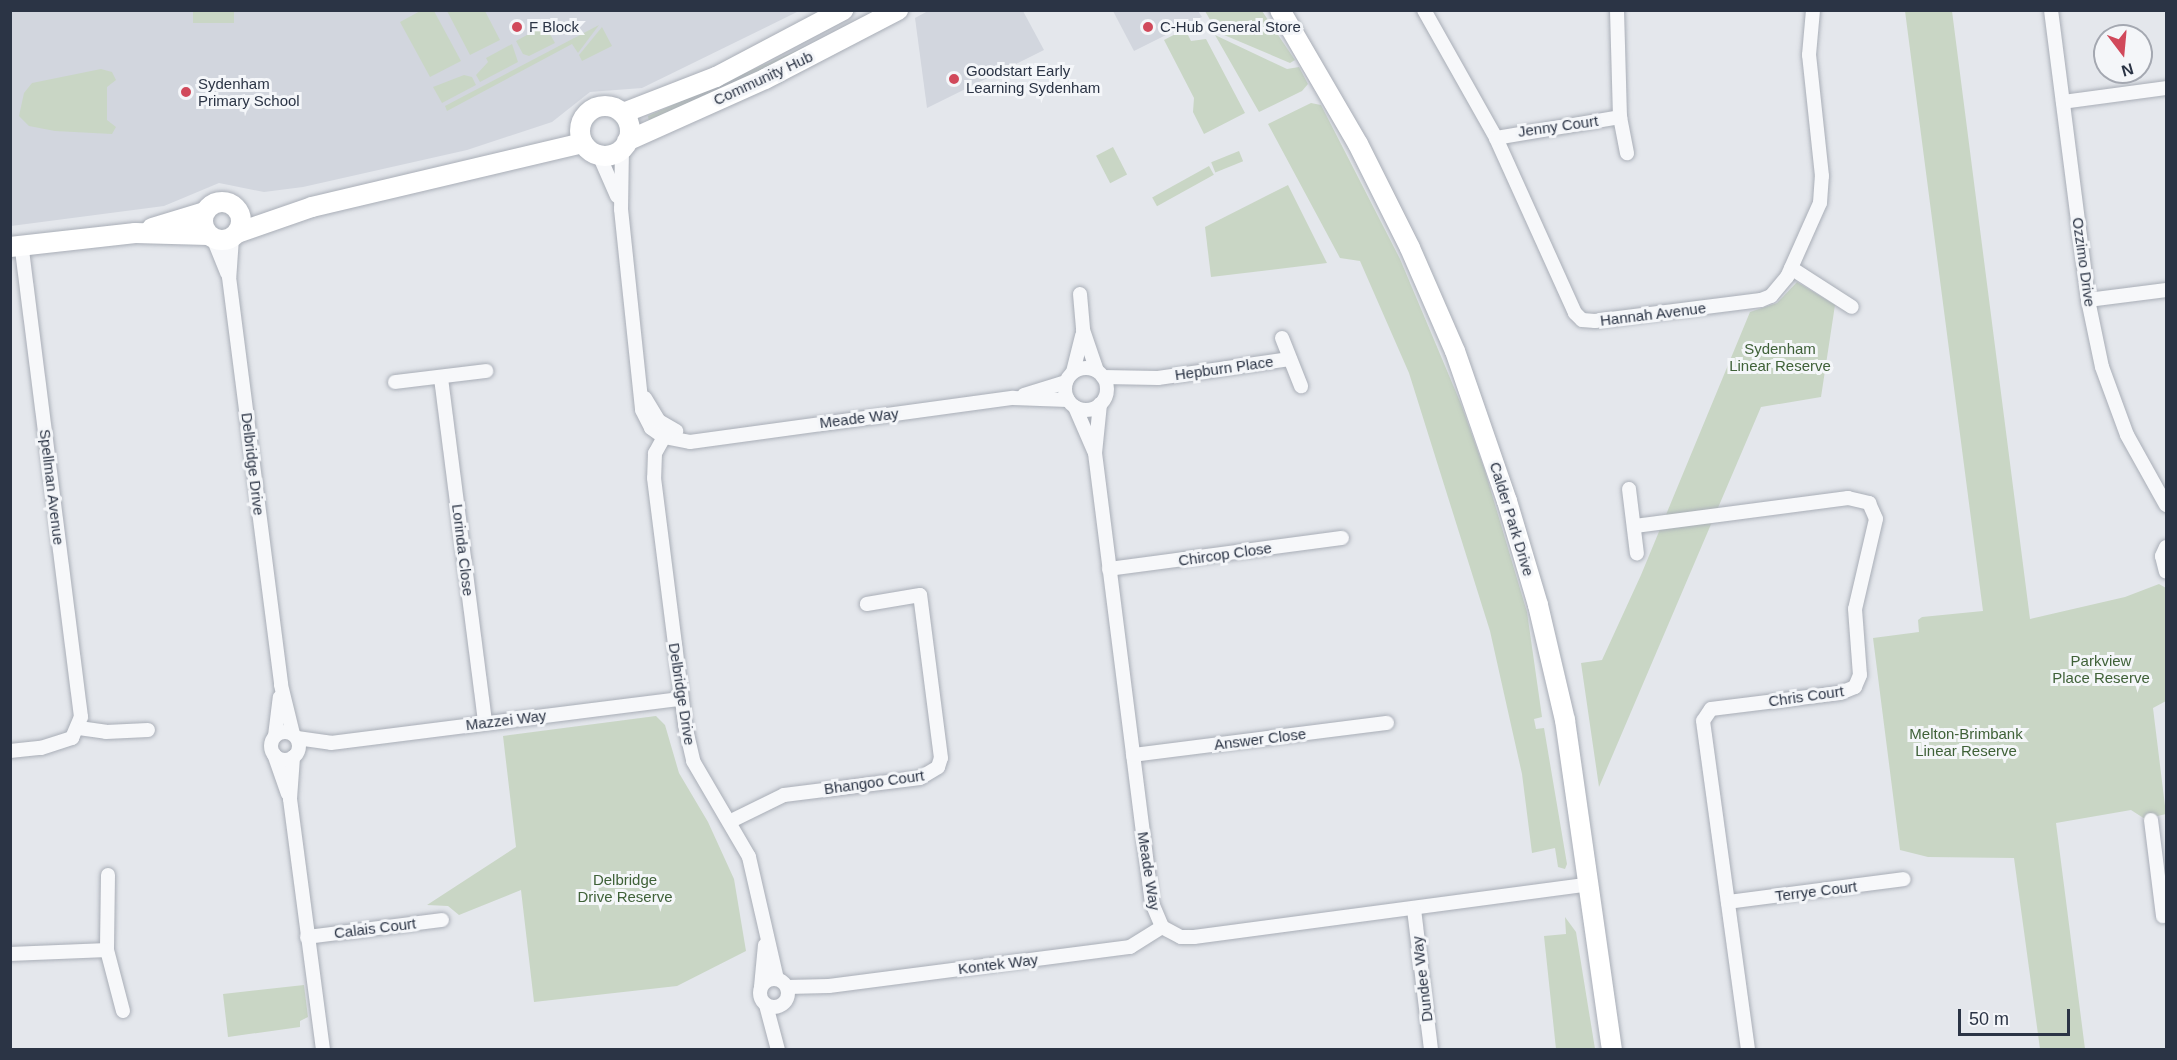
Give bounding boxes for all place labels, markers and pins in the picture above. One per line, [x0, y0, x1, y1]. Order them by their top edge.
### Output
place label: F Block [529, 18, 579, 36]
place label: C-Hub General Store [1160, 18, 1301, 36]
marker: F Block [510, 20, 524, 34]
marker: C-Hub General Store [1141, 20, 1155, 34]
place label: Goodstart Early Learning Sydenham [966, 61, 1100, 96]
marker: Goodstart Early Learning Sydenham [947, 72, 961, 86]
place label: Sydenham Primary School [198, 74, 300, 109]
marker: Sydenham Primary School [179, 85, 193, 99]

